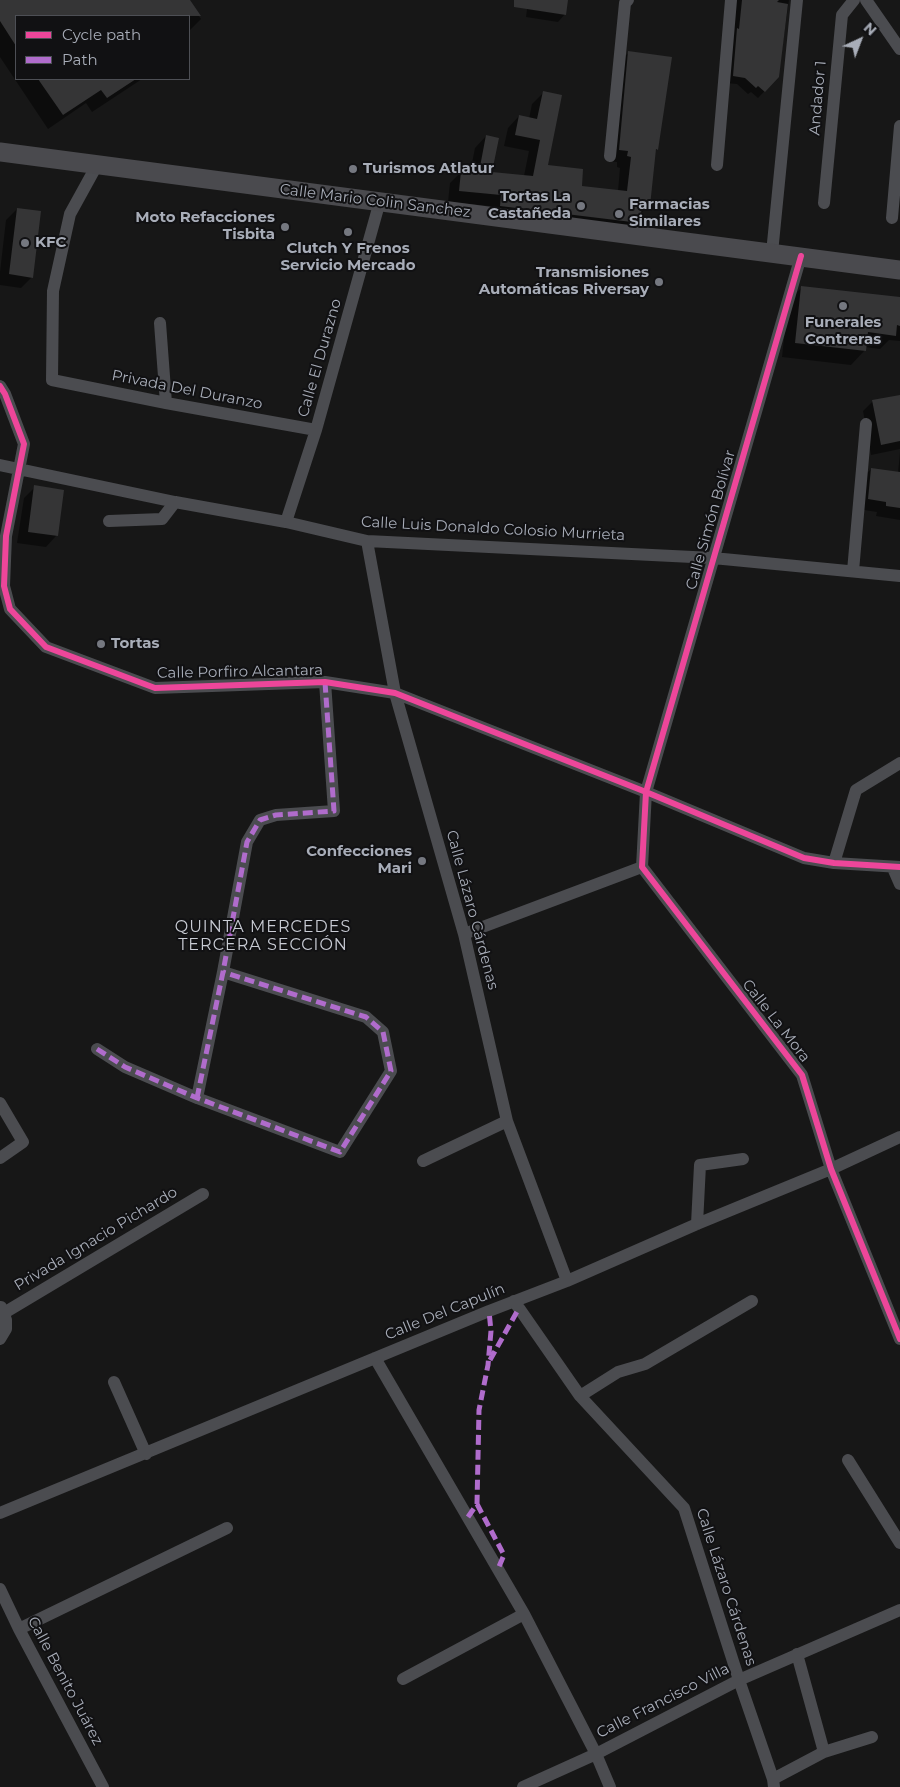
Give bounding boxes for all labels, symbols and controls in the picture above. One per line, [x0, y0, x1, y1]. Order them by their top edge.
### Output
legend [15, 15, 190, 80]
north arrow [835, 15, 885, 65]
text: N [860, 19, 881, 39]
text: Cycle path [62, 25, 141, 44]
text: Path [62, 50, 98, 69]
street label: Andador 1 [806, 60, 830, 136]
place label: Turismos Atlatur [363, 160, 494, 178]
marker: Turismos Atlatur [347, 163, 359, 175]
street label: Calle Mario Colin Sanchez [279, 180, 471, 222]
place label: Tortas La Castañeda [488, 188, 571, 223]
place label: Farmacias Similares [629, 196, 710, 231]
marker: Tortas La Castañeda [575, 200, 587, 212]
marker: Farmacias Similares [613, 208, 625, 220]
place label: Moto Refacciones Tisbita [135, 209, 275, 244]
marker: Moto Refacciones Tisbita [279, 221, 291, 233]
marker: Clutch Y Frenos Servicio Mercado [342, 226, 354, 238]
place label: KFC [35, 234, 66, 252]
marker: KFC [19, 237, 31, 249]
place label: Clutch Y Frenos Servicio Mercado [280, 240, 416, 275]
place label: Transmisiones Automáticas Riversay [479, 264, 649, 299]
marker: Transmisiones Automáticas Riversay [653, 276, 665, 288]
street label: Calle El Durazno [294, 297, 346, 419]
marker: Funerales Contreras [837, 300, 849, 312]
place label: Funerales Contreras [805, 314, 881, 349]
street label: Privada Del Duranzo [110, 367, 264, 413]
street label: Calle Simón Bolívar [682, 448, 740, 592]
street label: Calle Luis Donaldo Colosio Murrieta [360, 513, 626, 545]
place label: Tortas [111, 635, 159, 653]
marker: Tortas [95, 638, 107, 650]
street label: Calle Porfiro Alcantara [157, 662, 323, 682]
street label: Calle Lázaro Cárdenas [442, 828, 502, 992]
place label: Confecciones Mari [306, 843, 412, 878]
marker: Confecciones Mari [416, 855, 428, 867]
district label: QUINTA MERCEDES TERCERA SECCIÓN [173, 917, 353, 955]
street label: Calle La Mora [738, 976, 814, 1066]
street label: Privada Ignacio Pichardo [11, 1183, 181, 1295]
street label: Calle Del Capulín [382, 1280, 508, 1344]
street label: Calle Lázaro Cárdenas [692, 1506, 760, 1668]
street label: Calle Benito Juárez [24, 1614, 106, 1748]
street label: Calle Francisco Villa [594, 1660, 732, 1742]

